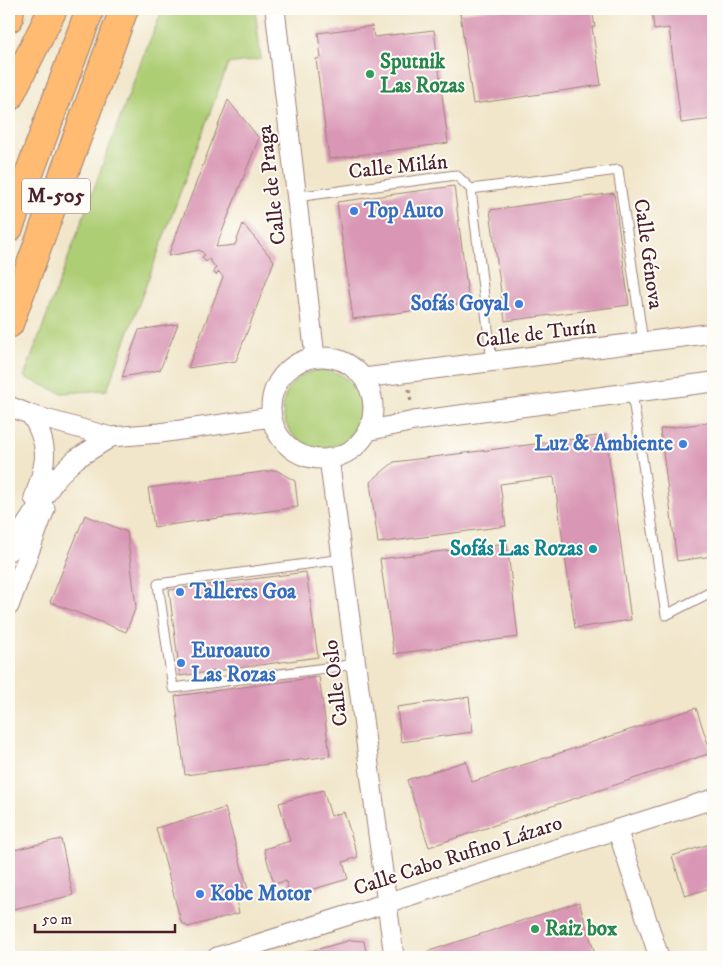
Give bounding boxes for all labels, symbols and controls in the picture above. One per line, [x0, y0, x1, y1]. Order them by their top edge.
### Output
place label: Sputnik Las Rozas [380, 49, 465, 99]
marker: Sputnik Las Rozas [364, 68, 376, 80]
street label: Calle de Praga [252, 124, 292, 246]
street label: Calle Milán [347, 149, 449, 185]
road number: M-505 [22, 178, 90, 214]
street label: Calle Génova [627, 197, 669, 311]
place label: Top Auto [363, 198, 443, 224]
marker: Top Auto [348, 205, 360, 217]
place label: Sofás Goyal [411, 291, 510, 317]
marker: Sofás Goyal [513, 298, 525, 310]
street label: Calle de Turín [474, 314, 598, 354]
place label: Luz & Ambiente [534, 431, 673, 457]
marker: Luz & Ambiente [677, 438, 689, 450]
place label: Sofás Las Rozas [450, 536, 583, 562]
marker: Sofás Las Rozas [587, 543, 599, 555]
place label: Talleres Goa [189, 579, 297, 605]
marker: Talleres Goa [174, 586, 186, 598]
place label: Euroauto Las Rozas [191, 638, 276, 688]
street label: Calle Oslo [318, 638, 354, 728]
marker: Euroauto Las Rozas [175, 657, 187, 669]
street label: Calle Cabo Rufino Lázaro [350, 810, 566, 902]
place label: Kobe Motor [210, 881, 313, 907]
marker: Kobe Motor [194, 888, 206, 900]
scale bar [35, 901, 175, 933]
text: 50 m [42, 910, 72, 929]
place label: Raiz box [545, 916, 618, 942]
marker: Raiz box [529, 923, 541, 935]

